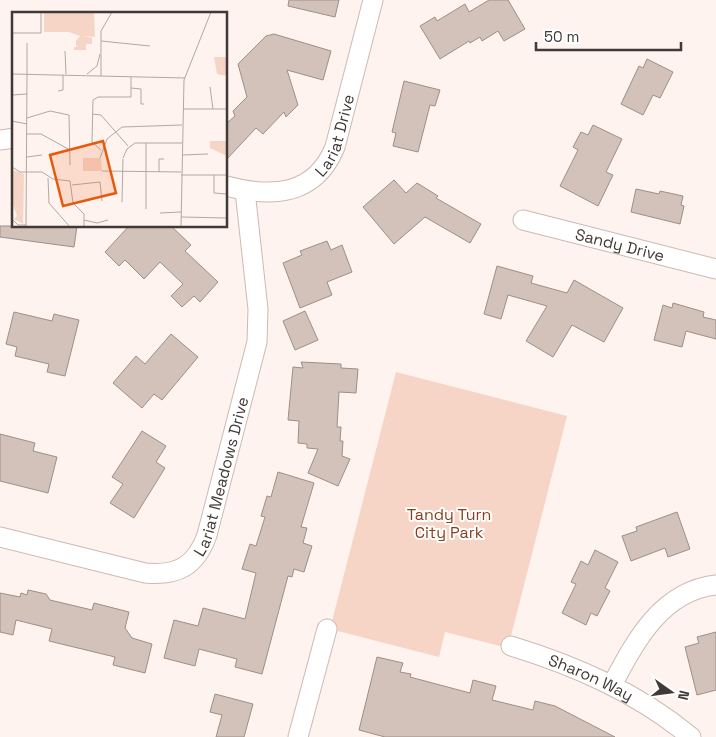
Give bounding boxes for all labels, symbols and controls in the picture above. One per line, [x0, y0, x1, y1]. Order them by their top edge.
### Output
inset map [12, 12, 228, 228]
scale bar [536, 20, 681, 52]
text: 50 m [544, 27, 579, 46]
street label: Lariat Drive [310, 92, 359, 181]
street label: Sandy Drive [573, 223, 667, 266]
street label: Lariat Meadows Drive [188, 394, 253, 560]
park label: Tandy Turn City Park [407, 504, 491, 543]
street label: Sharon Way [546, 649, 637, 706]
north arrow [646, 667, 696, 717]
text: N [674, 688, 693, 702]

